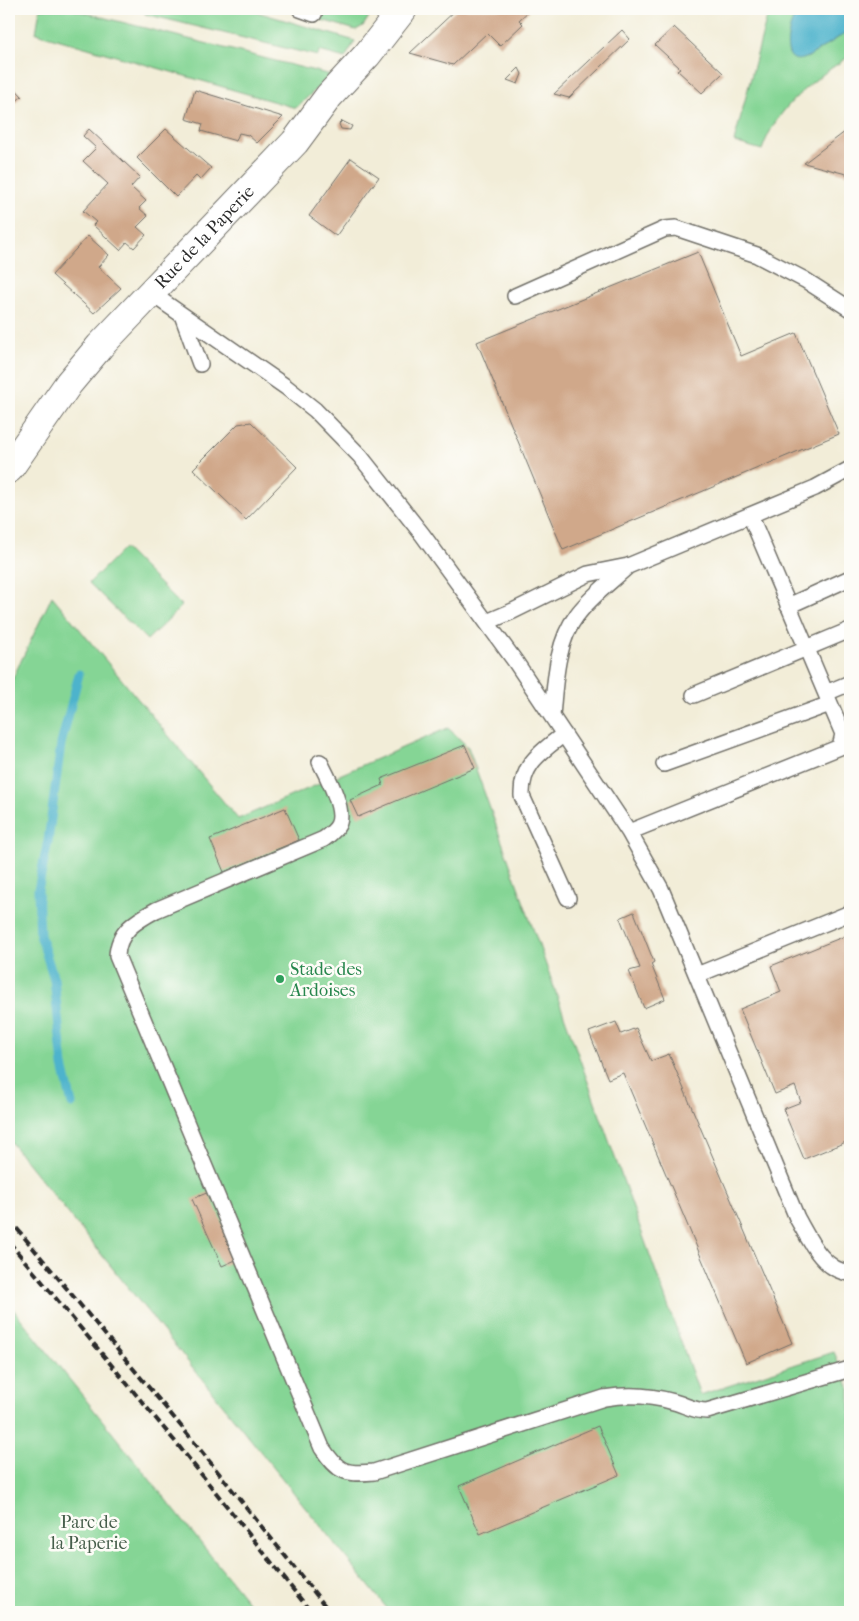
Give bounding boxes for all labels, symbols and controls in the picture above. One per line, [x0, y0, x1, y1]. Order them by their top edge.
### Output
street label: Rue de la Paperie [150, 181, 259, 293]
place label: Stade des Ardoises [289, 959, 362, 1001]
marker: Stade des Ardoises [274, 973, 286, 985]
park label: Parc de la Paperie [50, 1512, 127, 1554]

